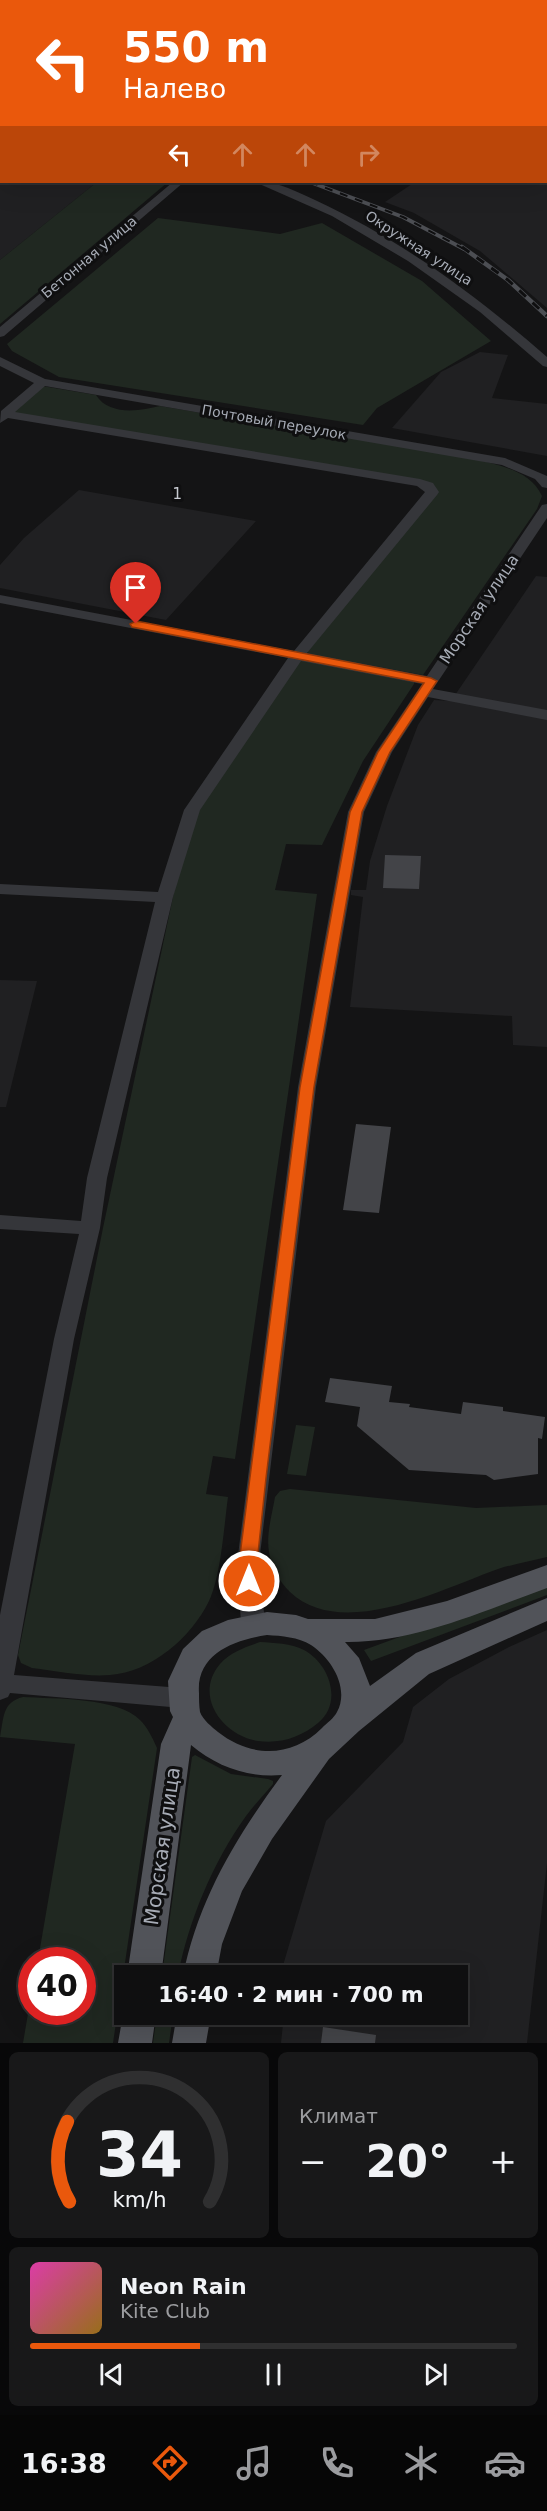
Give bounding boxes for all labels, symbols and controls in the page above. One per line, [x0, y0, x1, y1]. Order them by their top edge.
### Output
text: 550 m [123, 23, 269, 72]
icon: left [24, 24, 102, 102]
text: Налево [123, 73, 226, 104]
icon: left [163, 138, 196, 171]
icon: ahead [226, 138, 259, 171]
icon: ahead [289, 138, 322, 171]
icon: right [352, 138, 385, 171]
street label: Окружная улица [363, 207, 475, 289]
street label: Бетонная улица [38, 213, 140, 301]
street label: Почтовый переулок [200, 401, 348, 443]
district label: 1 [172, 485, 184, 503]
street label: Морская улица [435, 551, 523, 667]
pin [110, 562, 161, 624]
icon: arrive [119, 571, 152, 604]
position arrow [217, 1549, 281, 1613]
street label: Морская улица [139, 1765, 185, 1927]
speed limit sign: 40 [18, 1947, 96, 2025]
text: 16:40 · 2 мин · 700 m [158, 1982, 424, 2007]
text: Климат [299, 2104, 378, 2128]
text: 34 [96, 2118, 182, 2191]
text: 20° [365, 2135, 451, 2188]
text: − [299, 2142, 327, 2181]
text: + [489, 2142, 517, 2181]
text: km/h [112, 2187, 166, 2212]
text: Neon Rain [120, 2274, 247, 2299]
text: Kite Club [120, 2299, 210, 2323]
icon: previous [95, 2358, 128, 2391]
icon: pause [257, 2358, 290, 2391]
icon: next [419, 2358, 452, 2391]
icon: directions [149, 2442, 191, 2484]
icon: music [233, 2442, 275, 2484]
icon: phone [316, 2442, 358, 2484]
icon: climate [400, 2442, 442, 2484]
icon: car [484, 2442, 526, 2484]
text: 16:38 [21, 2448, 107, 2479]

